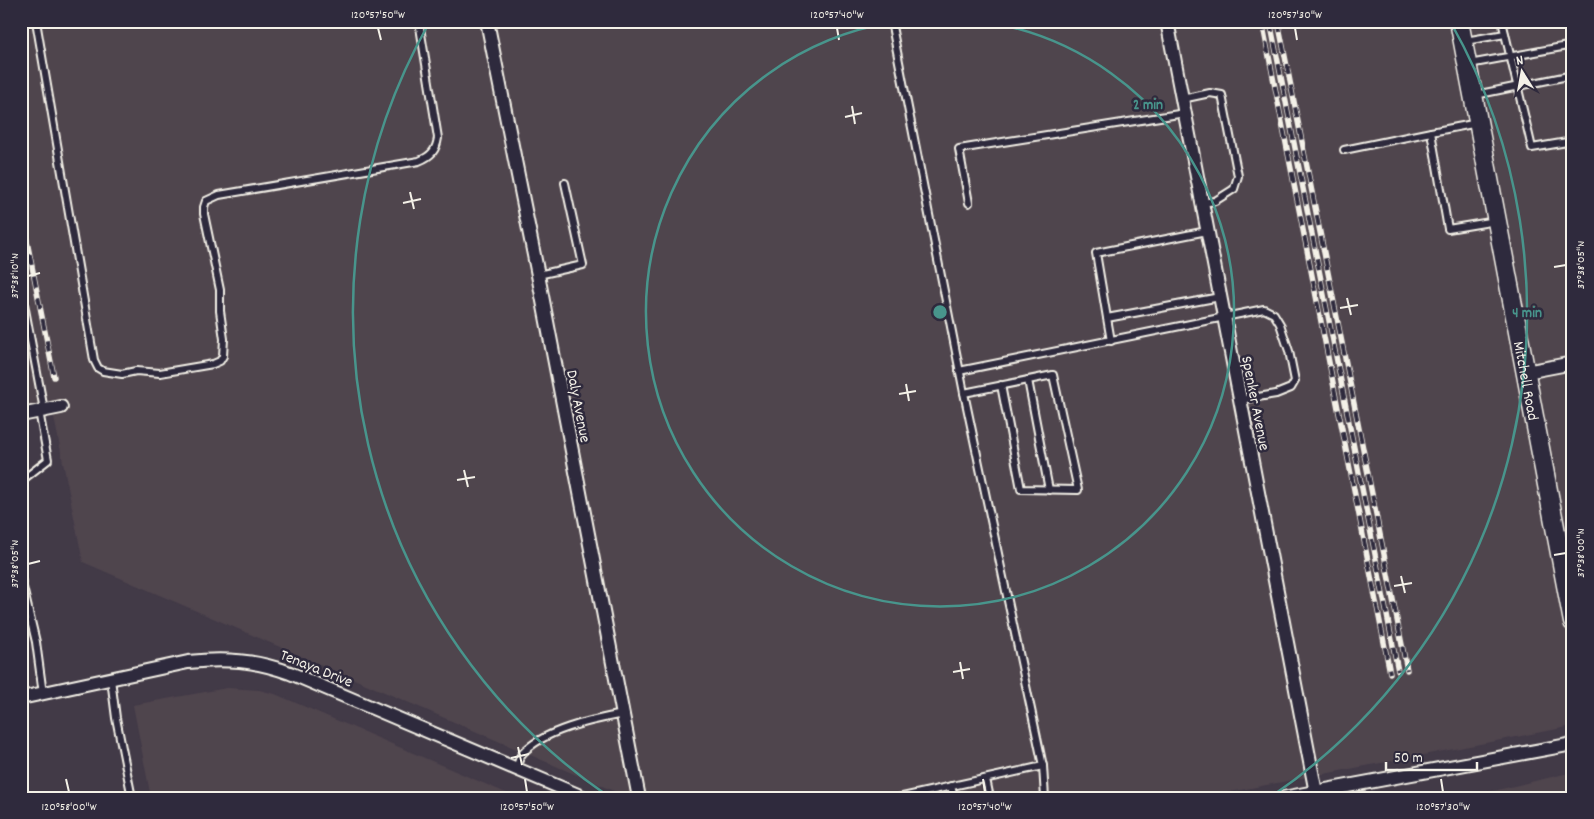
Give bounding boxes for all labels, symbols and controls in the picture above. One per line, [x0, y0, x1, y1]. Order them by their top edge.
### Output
text: 120°57'50"W [351, 7, 405, 24]
text: 120°57'40"W [810, 7, 864, 24]
text: 120°57'30"W [1268, 7, 1322, 24]
north arrow [1496, 48, 1546, 98]
text: N [1515, 51, 1525, 72]
text: 2 min [1133, 95, 1163, 117]
text: 37°38'05"N [1573, 241, 1590, 289]
text: 37°38'10"N [7, 253, 24, 299]
centre of rings [931, 303, 949, 321]
text: 4 min [1512, 303, 1542, 325]
street label: Mitchell Road [1506, 339, 1544, 423]
street label: Spenker Avenue [1234, 354, 1275, 453]
street label: Daly Avenue [559, 368, 596, 445]
text: 37°38'00"N [1573, 528, 1590, 578]
text: 37°38'05"N [7, 540, 24, 588]
street label: Tenaya Drive [276, 644, 356, 694]
scale bar [1386, 739, 1478, 771]
text: 50 m [1394, 748, 1423, 770]
text: 120°58'00"W [41, 799, 97, 816]
text: 120°57'50"W [500, 799, 554, 816]
text: 120°57'40"W [958, 799, 1012, 816]
text: 120°57'30"W [1416, 799, 1470, 816]

